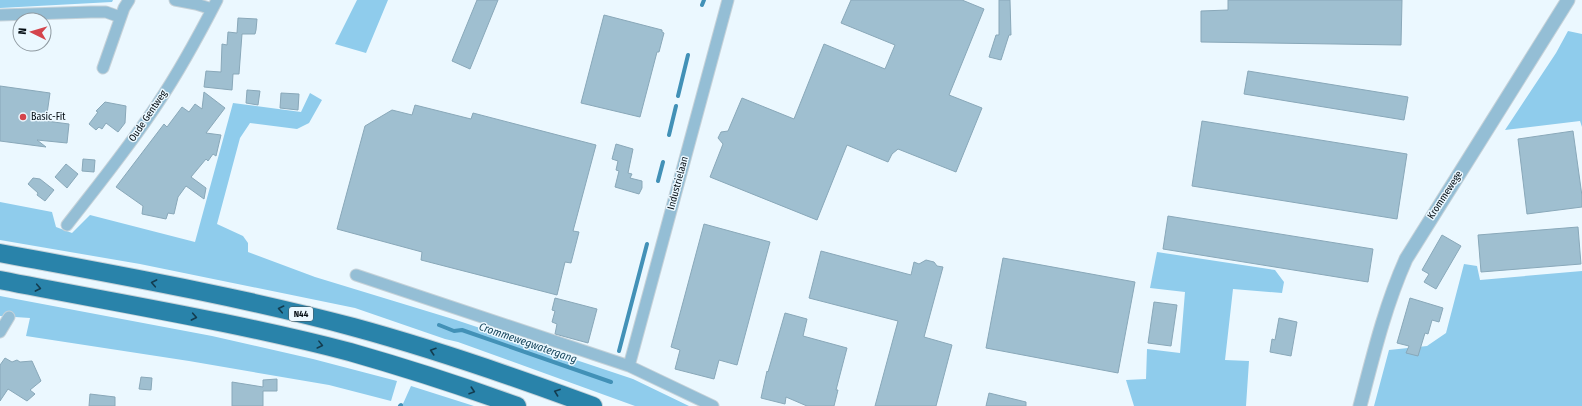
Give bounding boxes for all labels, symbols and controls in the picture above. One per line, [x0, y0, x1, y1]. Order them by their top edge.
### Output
north arrow [12, 12, 52, 52]
text: N [16, 27, 29, 35]
street label: Oude Gentweg [126, 88, 170, 144]
place label: Basic-Fit [31, 111, 66, 123]
marker: Basic-Fit [18, 112, 28, 122]
street label: Industrielaan [665, 155, 691, 211]
street label: Krommewege [1425, 169, 1465, 221]
one-way arrow [151, 279, 157, 288]
one-way arrow [35, 283, 41, 291]
one-way arrow [278, 306, 284, 314]
road number: N44 [289, 307, 313, 321]
one-way arrow [190, 312, 197, 321]
water label: Crommewegwatergang [477, 320, 579, 366]
one-way arrow [317, 341, 324, 349]
one-way arrow [430, 347, 437, 356]
one-way arrow [468, 386, 475, 395]
one-way arrow [553, 389, 560, 397]

